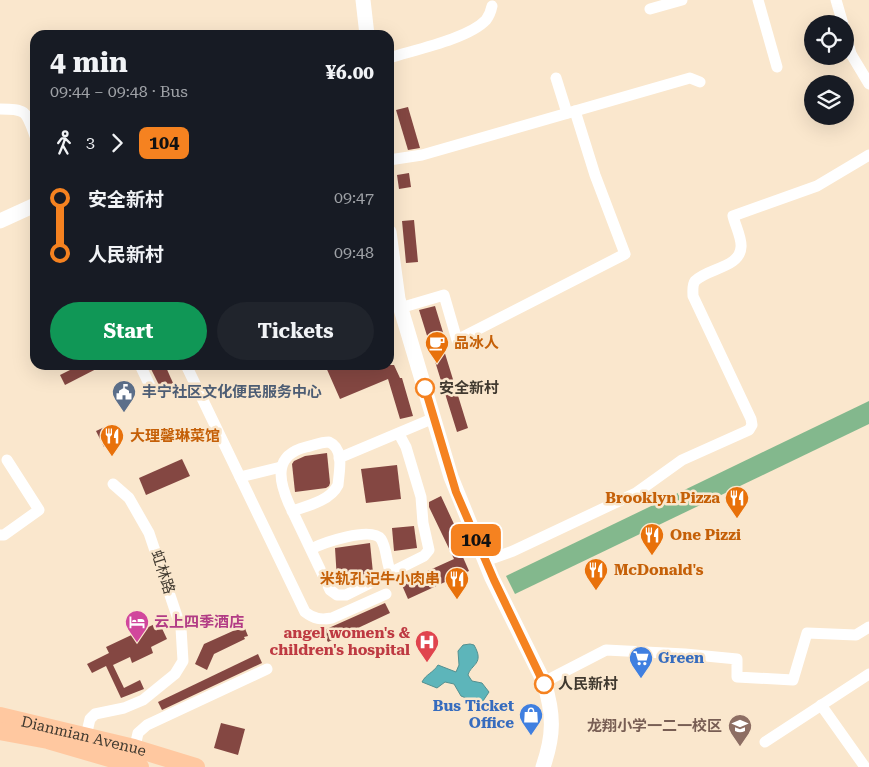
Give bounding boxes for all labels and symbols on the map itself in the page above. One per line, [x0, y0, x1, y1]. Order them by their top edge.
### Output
cafe icon: 品冰人 [424, 330, 450, 364]
place label: 品冰人 [454, 334, 499, 352]
marker: 安全新村 [415, 378, 435, 398]
public building icon: 丰宁社区文化便民服务中心 [111, 379, 137, 413]
place label: 安全新村 [439, 379, 499, 397]
place label: 丰宁社区文化便民服务中心 [142, 383, 322, 401]
restaurant icon: 大理馨琳菜馆 [99, 423, 125, 457]
place label: 大理馨琳菜馆 [130, 427, 220, 445]
restaurant icon: Brooklyn Pizza [724, 485, 750, 519]
place label: Brooklyn Pizza [605, 489, 720, 507]
restaurant icon: One Pizzi [639, 522, 665, 556]
line badge: 104 [447, 524, 505, 556]
place label: One Pizzi [670, 526, 741, 544]
street label: 虹林路 [147, 548, 179, 596]
restaurant icon: McDonald's [583, 557, 609, 591]
place label: McDonald's [614, 561, 704, 579]
restaurant icon: 米轨孔记牛小肉串 [444, 566, 470, 600]
place label: 米轨孔记牛小肉串 [320, 570, 440, 588]
hotel icon: 云上四季酒店 [124, 609, 150, 643]
place label: 云上四季酒店 [154, 613, 244, 631]
place label: angel women's & children's hospital [270, 624, 410, 659]
hospital icon: angel women's & children's hospital [414, 629, 440, 663]
supermarket icon: Green [628, 645, 654, 679]
place label: Green [658, 649, 704, 667]
marker: 人民新村 [534, 674, 554, 694]
place label: 人民新村 [558, 675, 618, 693]
place label: Bus Ticket Office [433, 697, 514, 732]
shop icon: Bus Ticket Office [518, 702, 544, 736]
street label: Dianmian Avenue [19, 712, 148, 760]
school or university icon: 龙翔小学一二一校区 [727, 713, 753, 747]
place label: 龙翔小学一二一校区 [587, 717, 722, 735]

